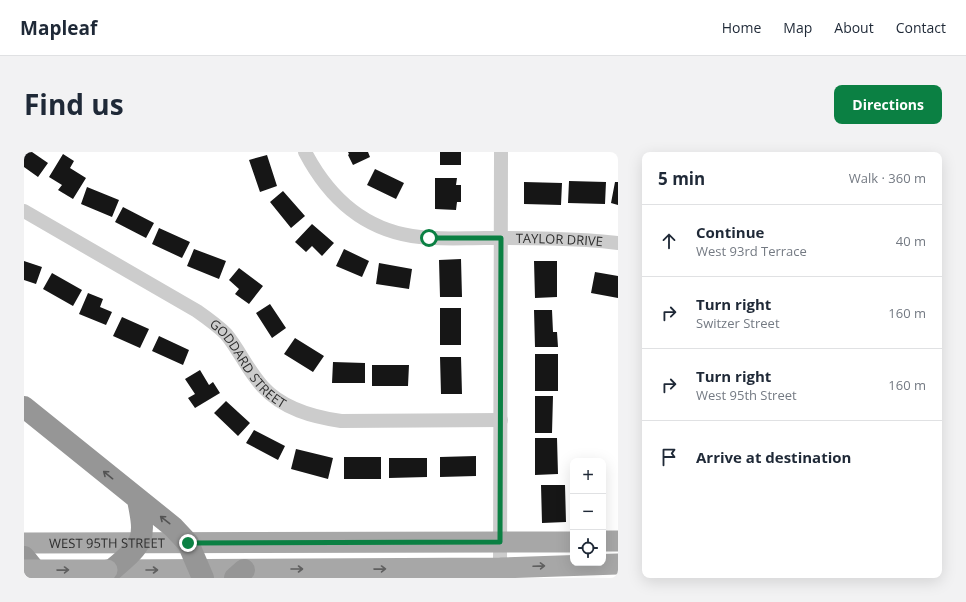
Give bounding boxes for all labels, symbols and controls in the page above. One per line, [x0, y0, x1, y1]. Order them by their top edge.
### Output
text: Mapleaf [20, 15, 97, 41]
text: Home [722, 18, 761, 37]
text: Map [783, 18, 812, 37]
text: About [834, 18, 874, 37]
text: Contact [896, 18, 946, 37]
text: Find us [24, 85, 124, 123]
button: Directions [834, 85, 942, 124]
text: 5 min [658, 167, 705, 190]
text: Walk · 360 m [849, 169, 926, 187]
text: Continue [696, 222, 764, 242]
route start [420, 229, 438, 247]
street label: TAYLOR DRIVE [516, 229, 604, 250]
icon: ahead [658, 230, 680, 252]
text: 40 m [896, 232, 926, 250]
text: West 93rd Terrace [696, 242, 807, 260]
text: Turn right [696, 294, 771, 314]
icon: right [658, 302, 680, 324]
text: 160 m [888, 304, 926, 322]
text: Switzer Street [696, 314, 780, 332]
street label: GODDARD STREET [206, 315, 290, 412]
text: Turn right [696, 366, 771, 386]
icon: right [658, 374, 680, 396]
text: 160 m [888, 376, 926, 394]
text: West 95th Street [696, 386, 797, 404]
icon: arrive [658, 446, 680, 468]
text: Arrive at destination [696, 447, 851, 467]
map controls [570, 458, 606, 566]
button: + [570, 458, 606, 494]
one-way arrow [103, 471, 114, 480]
button: − [570, 494, 606, 530]
one-way arrow [159, 516, 170, 524]
button: locate [570, 530, 606, 566]
street label: WEST 95TH STREET [49, 534, 166, 552]
route end [179, 534, 197, 552]
one-way arrow [532, 563, 545, 570]
one-way arrow [373, 565, 386, 573]
one-way arrow [56, 566, 69, 574]
one-way arrow [145, 566, 158, 574]
one-way arrow [290, 566, 303, 573]

